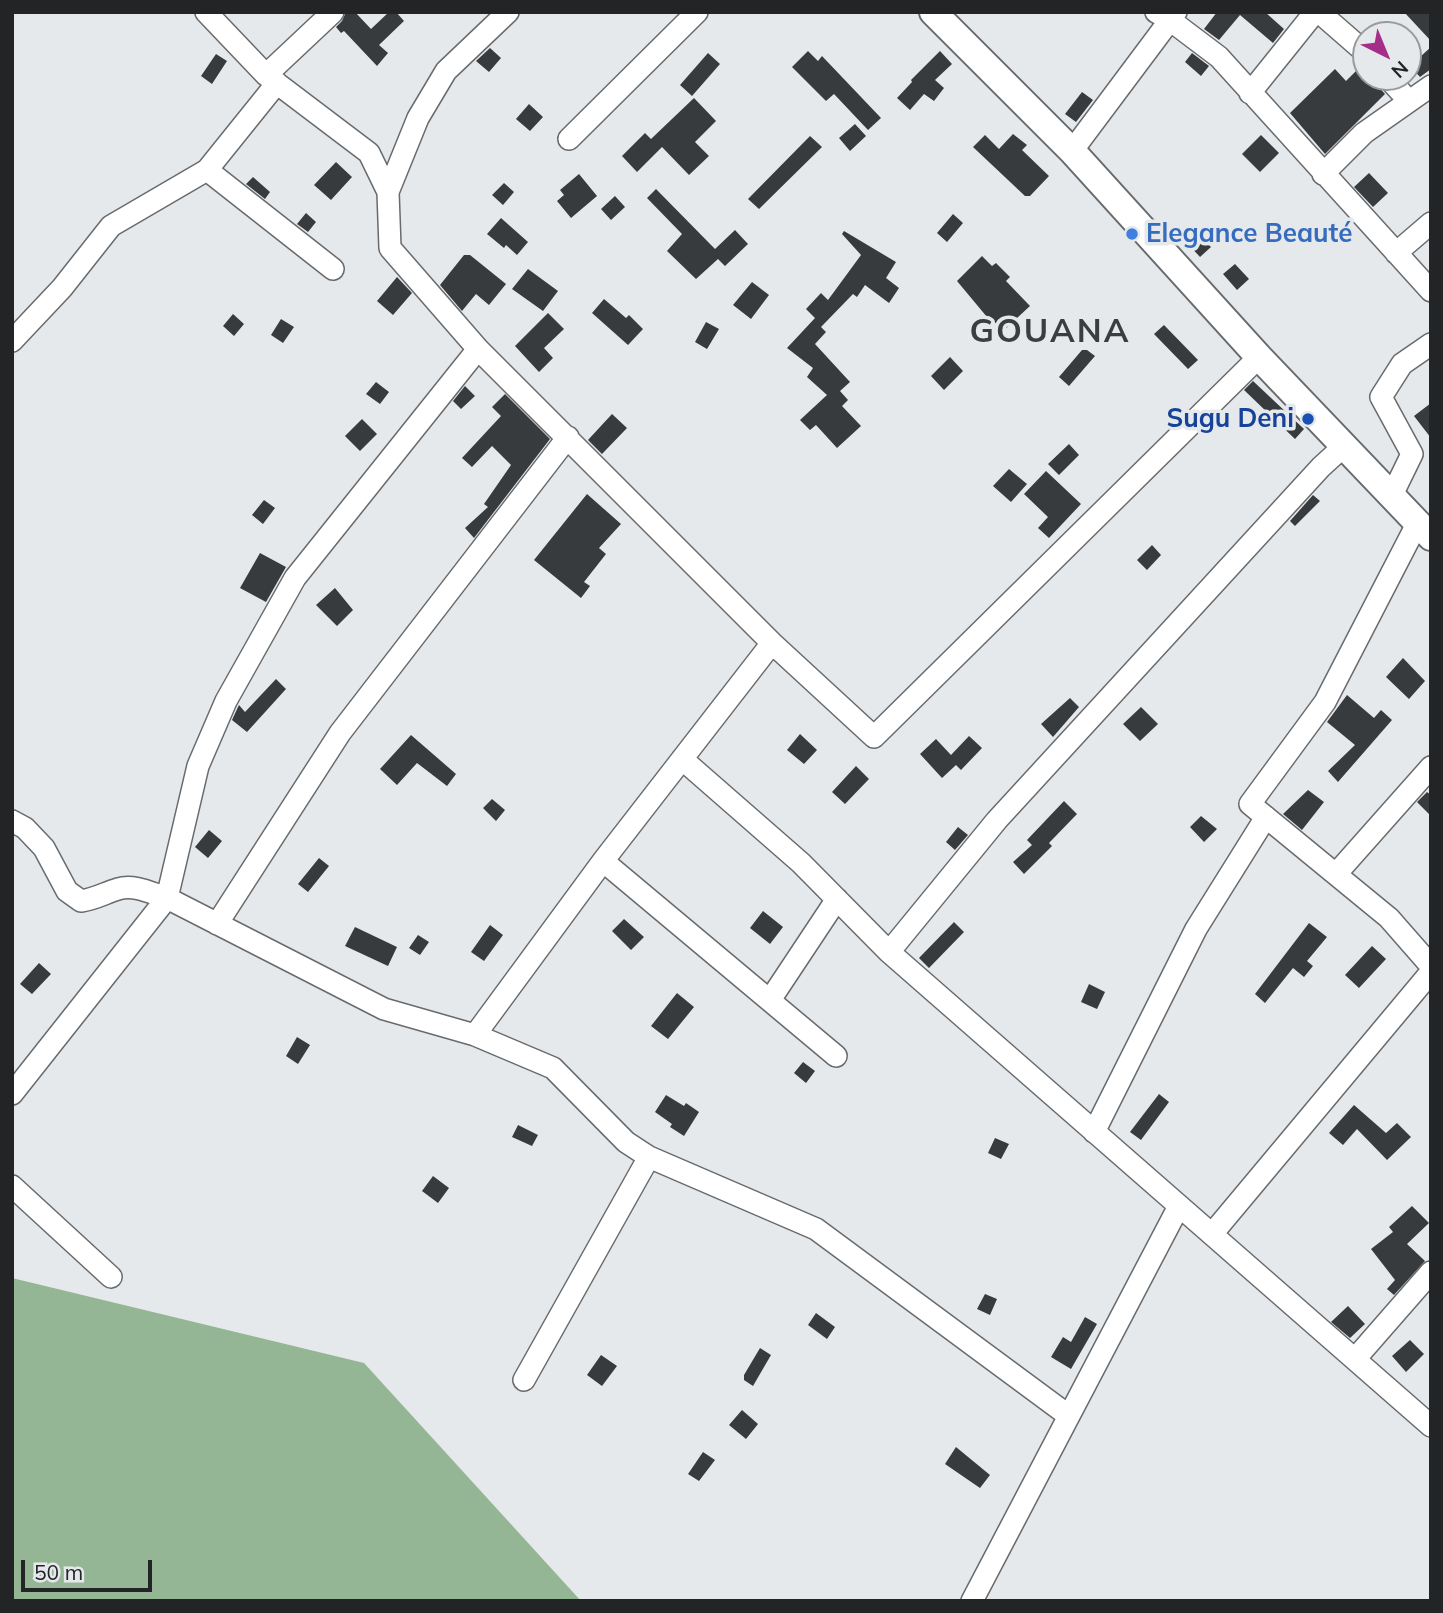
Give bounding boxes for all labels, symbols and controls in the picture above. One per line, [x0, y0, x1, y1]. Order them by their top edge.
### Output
north arrow [1352, 21, 1422, 91]
text: N [1387, 56, 1413, 84]
place label: Elegance Beauté [1146, 218, 1352, 250]
marker: Elegance Beauté [1124, 226, 1140, 242]
district label: GOUANA [970, 312, 1130, 352]
place label: Sugu Deni [1166, 403, 1294, 435]
marker: Sugu Deni [1300, 411, 1316, 427]
scale bar [24, 1546, 156, 1590]
text: 50 m [34, 1559, 83, 1585]

